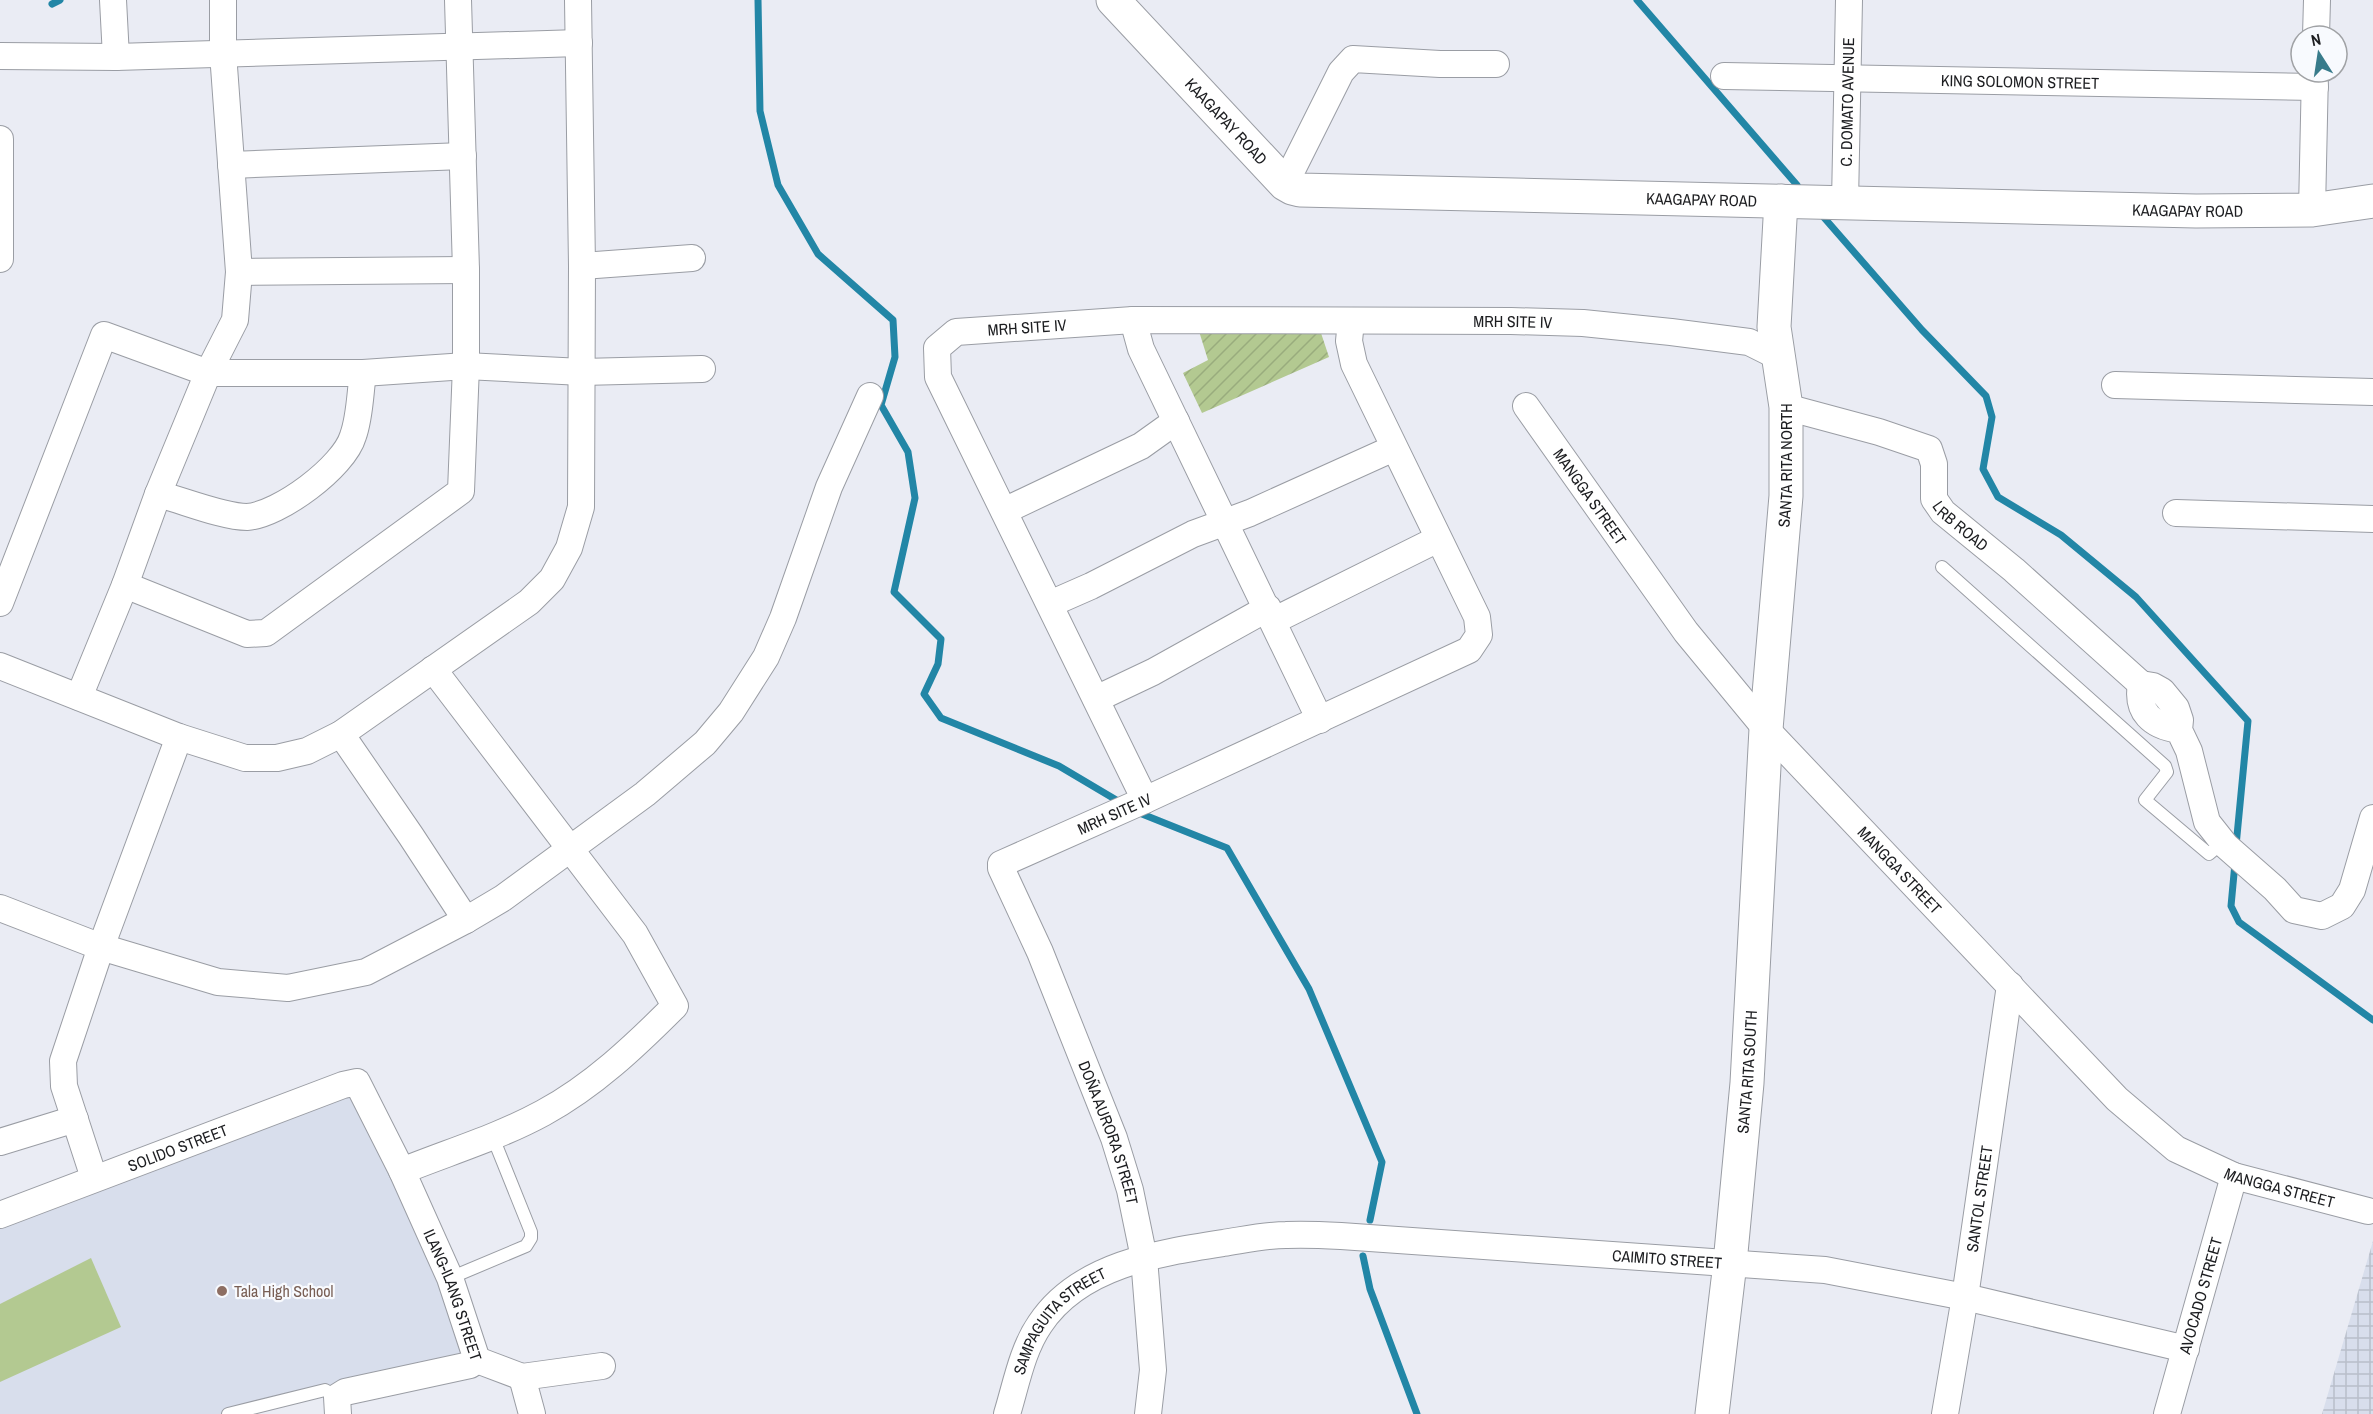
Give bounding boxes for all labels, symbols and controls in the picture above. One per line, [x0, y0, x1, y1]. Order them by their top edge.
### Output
north arrow [2289, 24, 2349, 84]
text: N [2309, 28, 2323, 51]
street label: C. DOMATO AVENUE [1835, 37, 1859, 167]
street label: KING SOLOMON STREET [1941, 69, 2099, 94]
street label: KAAGAPAY ROAD [1180, 73, 1272, 169]
street label: KAAGAPAY ROAD [1646, 187, 1757, 212]
street label: KAAGAPAY ROAD [2132, 199, 2243, 222]
street label: MRH SITE IV [1473, 310, 1553, 333]
street label: MRH SITE IV [987, 314, 1067, 341]
street label: SANTA RITA NORTH [1772, 403, 1797, 528]
street label: MANGGA STREET [1548, 444, 1632, 549]
street label: LRB ROAD [1928, 496, 1993, 556]
street label: MRH SITE IV [1074, 787, 1155, 840]
street label: MANGGA STREET [1853, 821, 1947, 919]
street label: SANTA RITA SOUTH [1731, 1010, 1762, 1135]
street label: DOÑA AURORA STREET [1073, 1057, 1144, 1206]
street label: SOLIDO STREET [125, 1119, 231, 1177]
street label: SANTOL STREET [1961, 1144, 1998, 1253]
street label: MANGGA STREET [2221, 1162, 2337, 1213]
street label: ILANG-ILANG STREET [418, 1226, 487, 1363]
street label: AVOCADO STREET [2173, 1235, 2227, 1357]
street label: CAIMITO STREET [1611, 1244, 1723, 1274]
street label: SAMPAGUITA STREET [1008, 1262, 1109, 1377]
place label: Tala High School [234, 1280, 334, 1302]
marker: Tala High School [215, 1284, 229, 1298]

